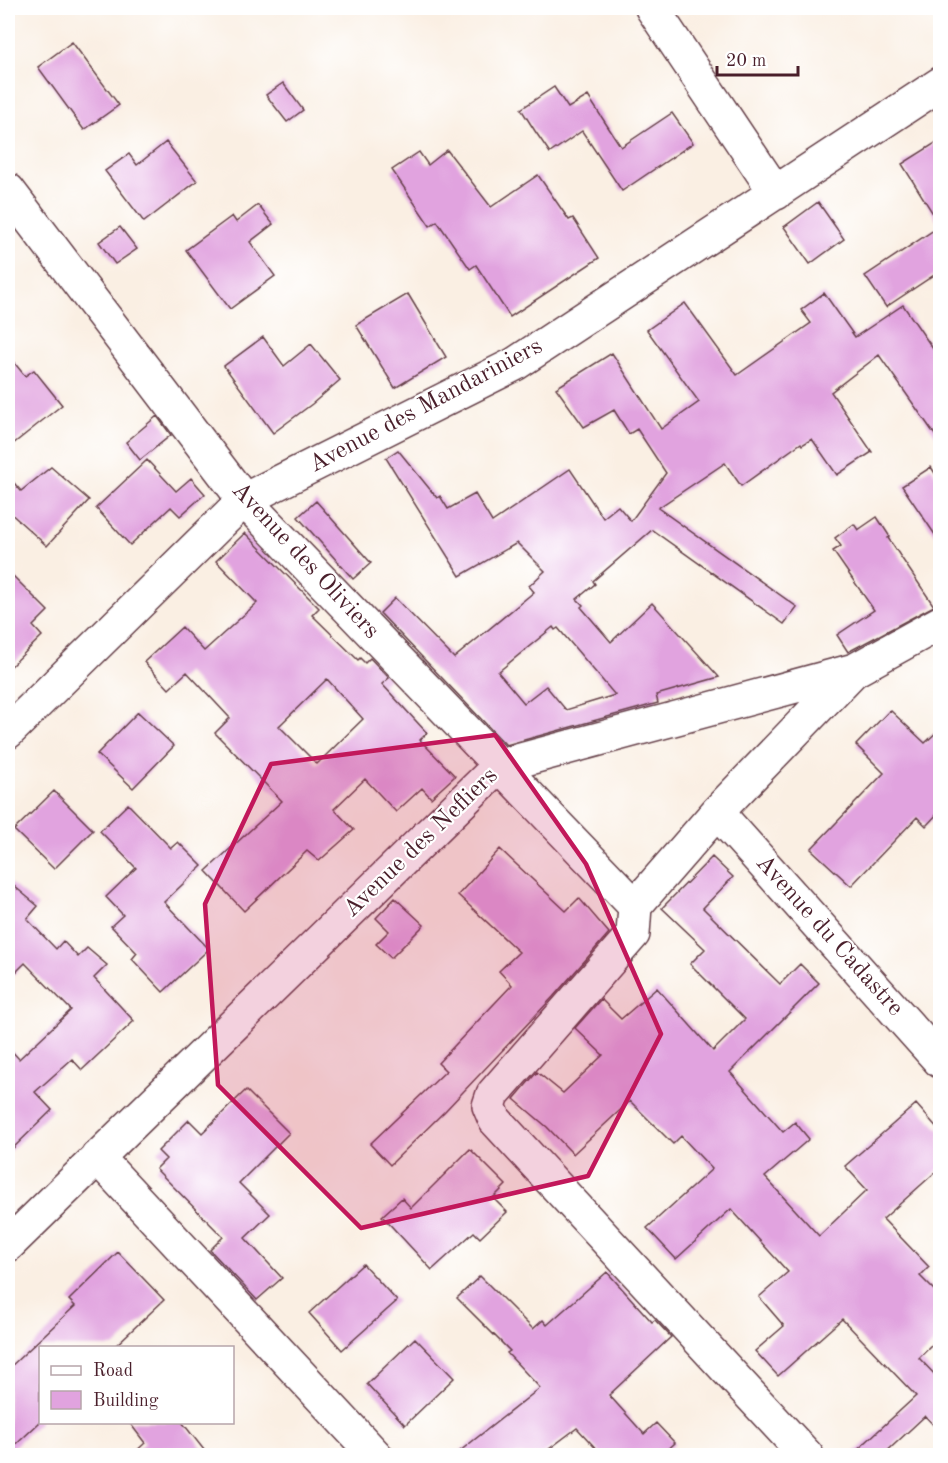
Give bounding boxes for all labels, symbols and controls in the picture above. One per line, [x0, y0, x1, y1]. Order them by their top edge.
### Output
scale bar [717, 39, 798, 77]
text: 20 m [726, 52, 766, 70]
street label: Avenue des Mandariniers [306, 334, 546, 478]
street label: Avenue des Oliviers [227, 478, 383, 644]
street label: Avenue des Nefliers [339, 764, 503, 922]
street label: Avenue du Cadastre [751, 851, 907, 1021]
legend [39, 1346, 234, 1424]
text: Road [93, 1362, 133, 1380]
text: Building [93, 1392, 159, 1410]

